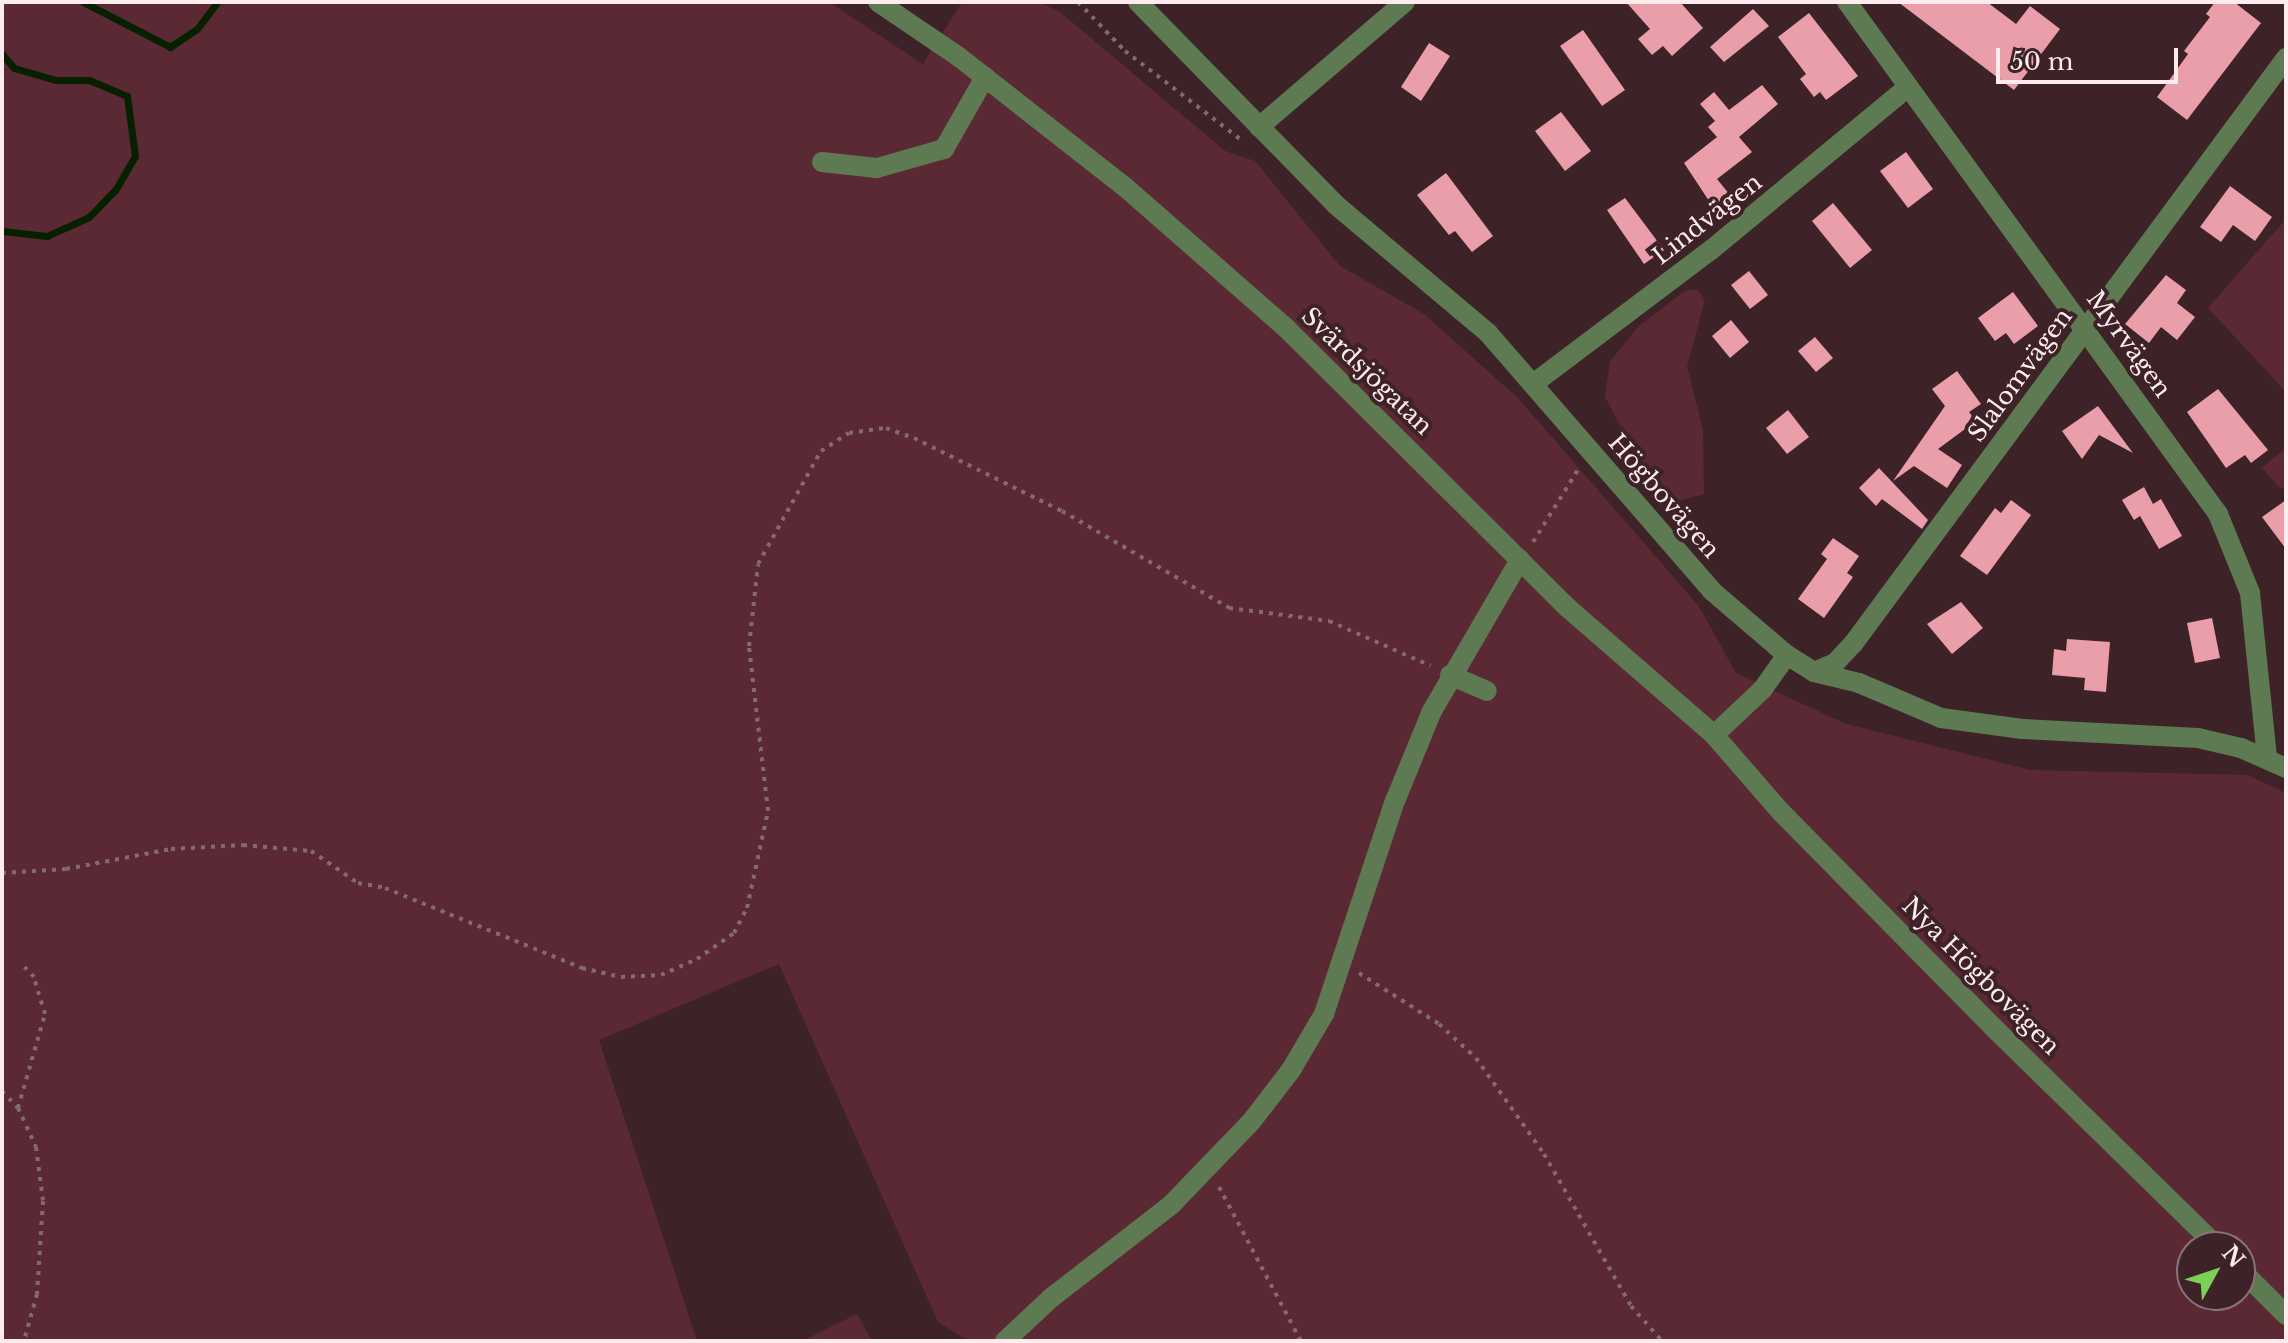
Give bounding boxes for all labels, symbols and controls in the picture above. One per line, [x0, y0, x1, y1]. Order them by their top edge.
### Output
scale bar [2000, 32, 2182, 82]
text: 50 m [2010, 47, 2073, 76]
street label: Lindvägen [1647, 167, 1767, 271]
street label: Myrvägen [2081, 285, 2177, 403]
street label: Svärdsjögatan [1296, 301, 1438, 441]
street label: Slalomvägen [1962, 303, 2078, 447]
street label: Högbovägen [1602, 428, 1726, 564]
street label: Nya Högbovägen [1896, 891, 2066, 1061]
north arrow [2176, 1231, 2256, 1311]
text: N [2216, 1240, 2250, 1273]

